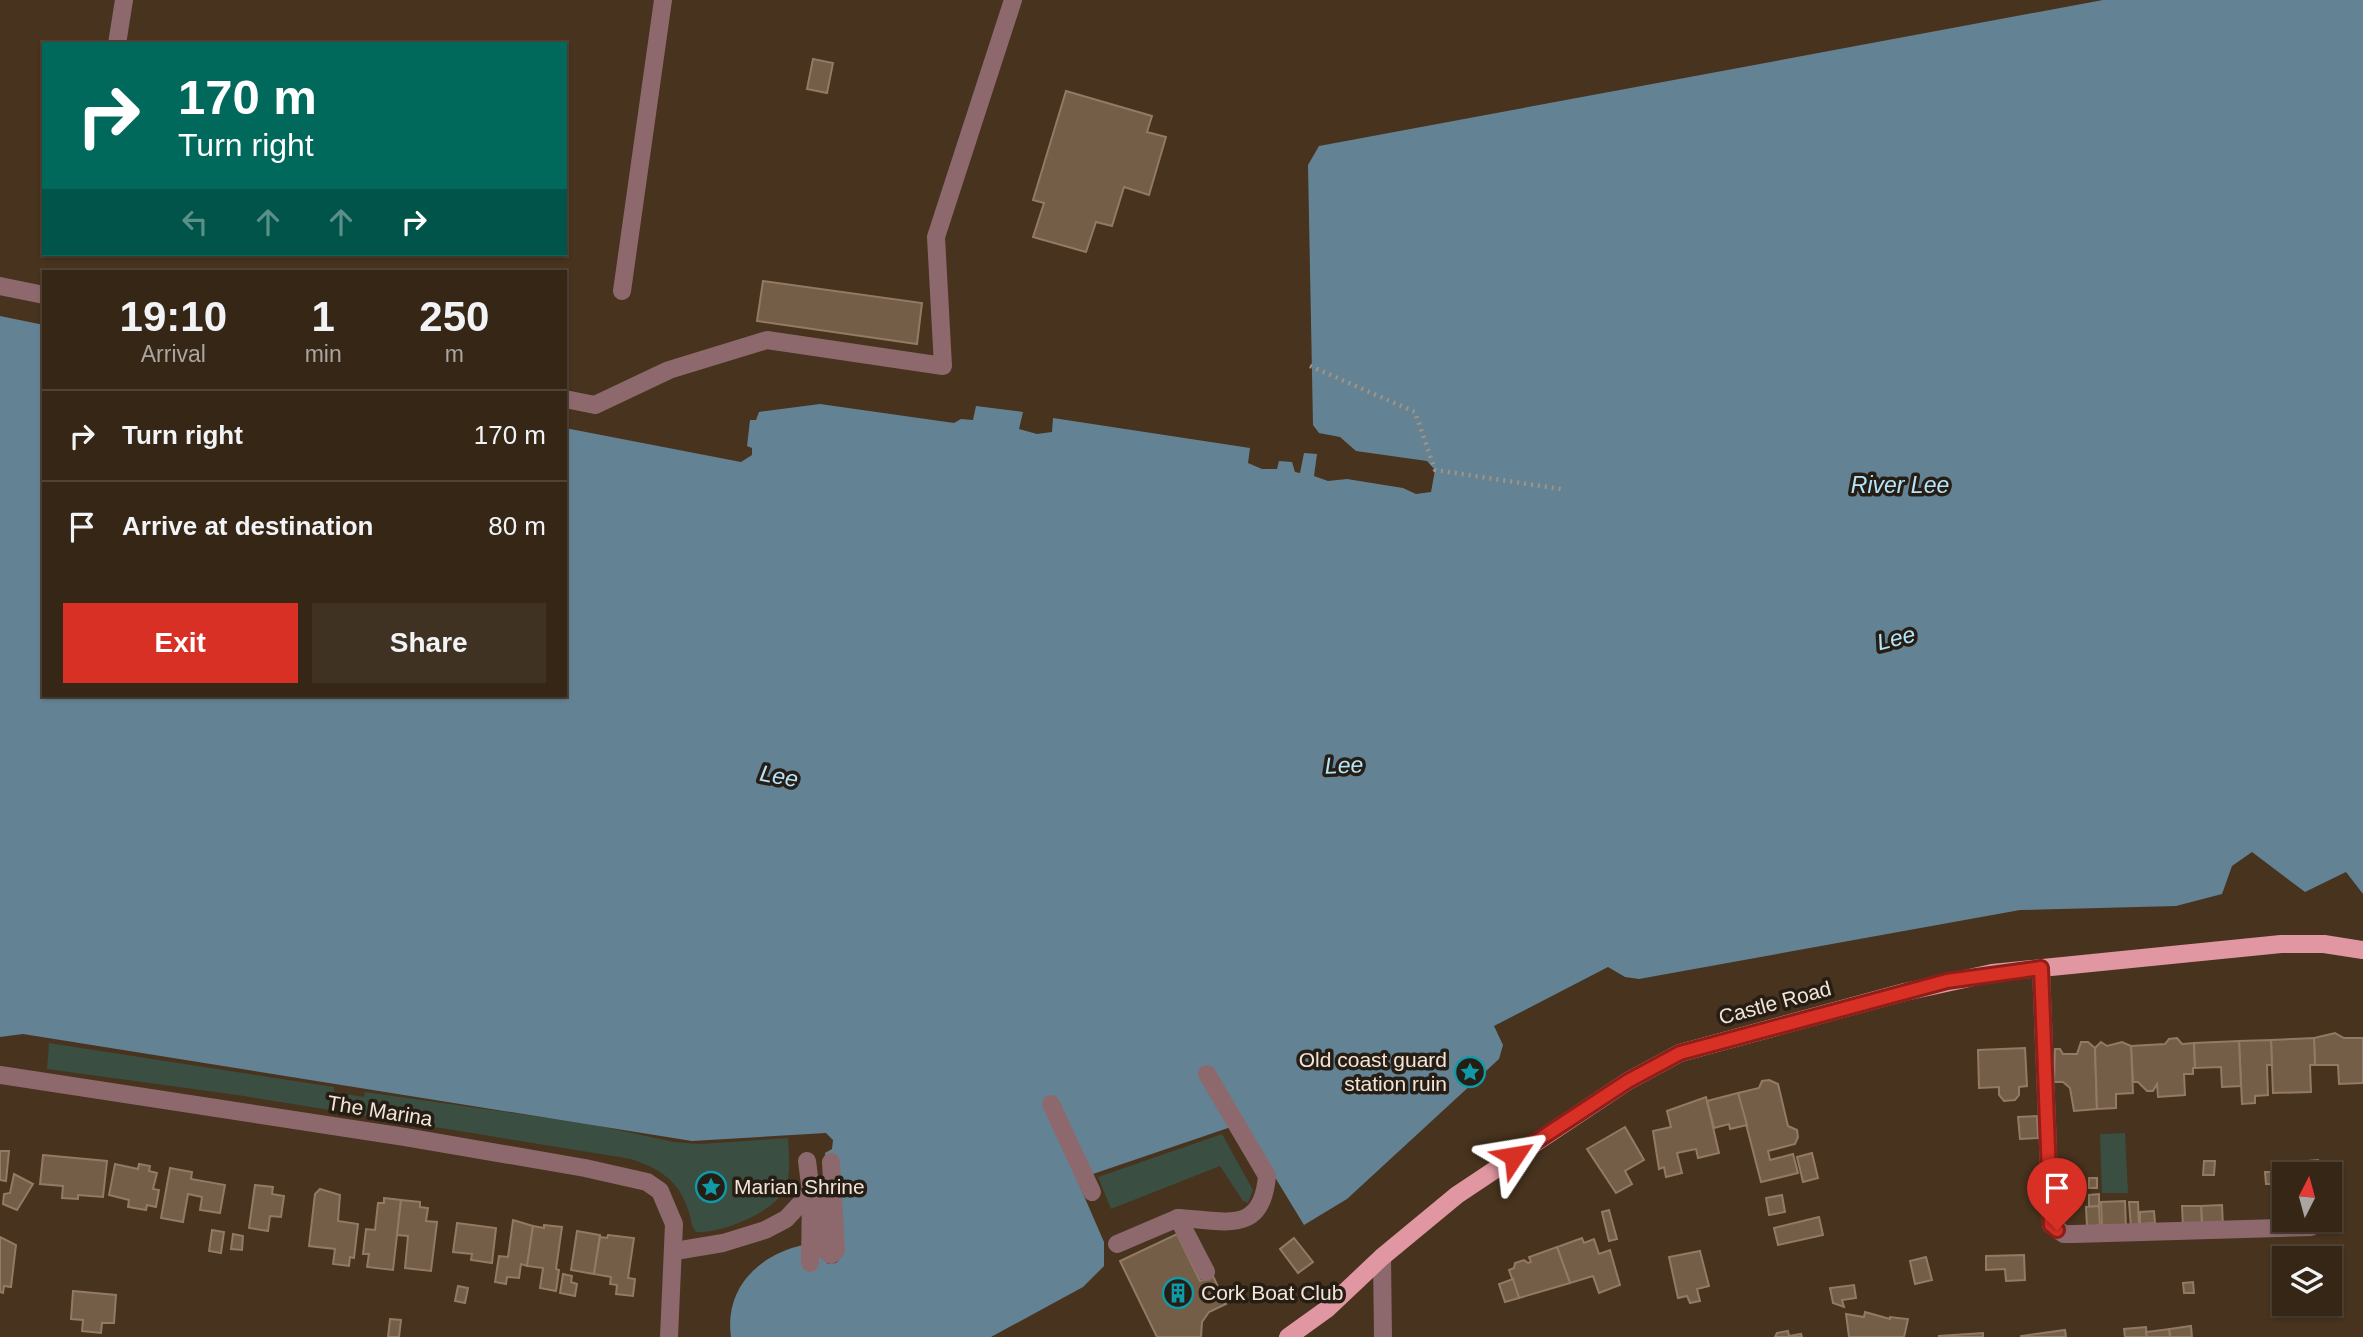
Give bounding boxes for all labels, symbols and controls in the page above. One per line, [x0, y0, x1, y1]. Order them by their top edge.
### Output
icon: right [63, 70, 154, 161]
text: 170 m [178, 70, 317, 124]
text: Turn right [178, 127, 314, 163]
icon: left [176, 203, 214, 241]
icon: ahead [249, 203, 287, 241]
icon: ahead [322, 203, 360, 241]
icon: right [395, 203, 433, 241]
text: 19:10 [120, 293, 227, 340]
text: 1 [311, 293, 335, 340]
text: 250 [419, 293, 489, 340]
text: Arrival [141, 341, 206, 367]
text: min [305, 341, 342, 367]
text: m [445, 341, 464, 367]
icon: right [63, 417, 101, 455]
text: Turn right [122, 420, 243, 450]
text: 170 m [474, 420, 546, 450]
water label: River Lee [1851, 472, 1949, 498]
icon: arrive [63, 508, 101, 546]
text: Arrive at destination [122, 511, 373, 541]
text: 80 m [488, 511, 546, 541]
button: Exit [63, 603, 298, 683]
button: Share [312, 603, 546, 683]
water label: Lee [1874, 621, 1918, 655]
water label: Lee [1324, 751, 1364, 779]
water label: Lee [758, 760, 800, 792]
street label: Castle Road [1716, 976, 1834, 1029]
place label: Old coast guard station ruin [1299, 1048, 1447, 1095]
place icon: Old coast guard station ruin [1453, 1055, 1487, 1089]
street label: The Marina [326, 1091, 435, 1130]
position arrow [1477, 1119, 1551, 1193]
pin [2027, 1158, 2087, 1230]
north arrow [2272, 1162, 2342, 1232]
map controls [2272, 1162, 2342, 1316]
icon: arrive [2038, 1169, 2076, 1207]
place icon: Marian Shrine [694, 1170, 728, 1204]
place label: Marian Shrine [734, 1175, 865, 1198]
button: layers [2272, 1246, 2342, 1316]
building icon: Cork Boat Club [1161, 1276, 1195, 1310]
place label: Cork Boat Club [1201, 1281, 1343, 1304]

